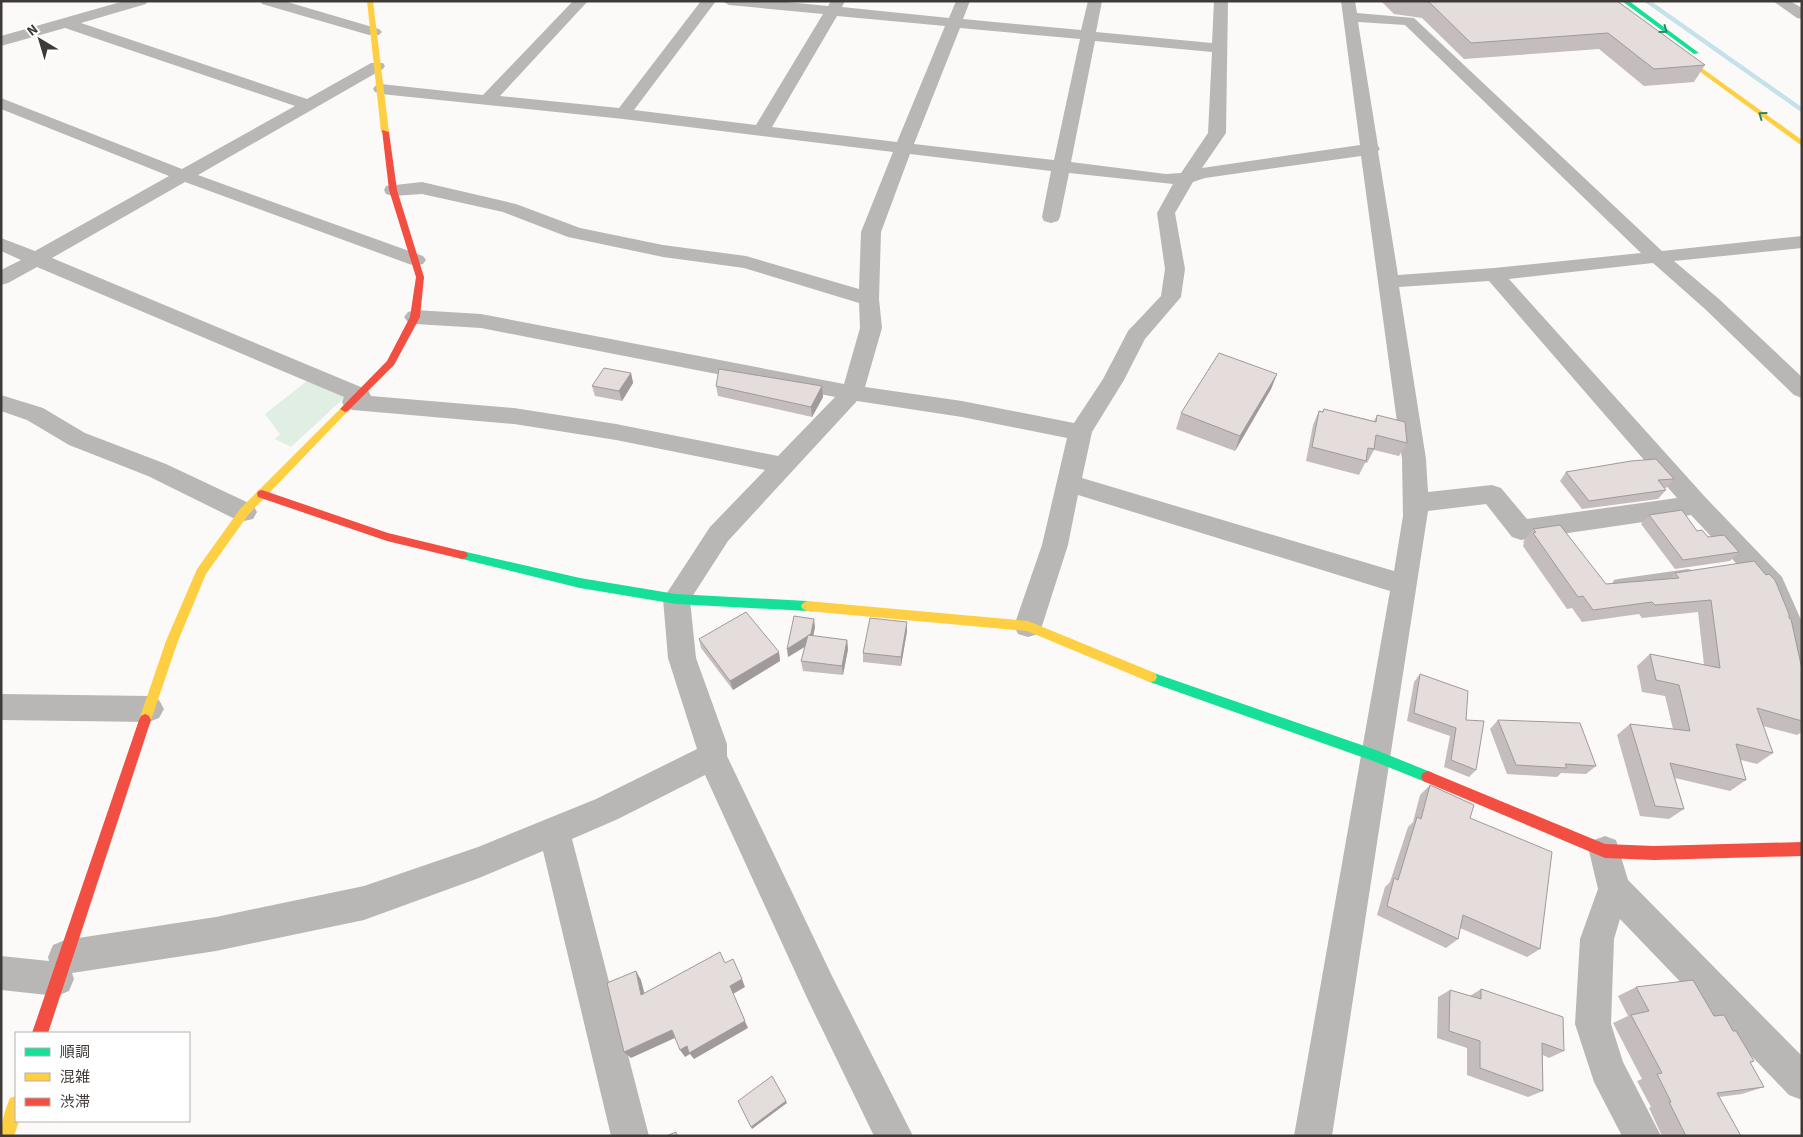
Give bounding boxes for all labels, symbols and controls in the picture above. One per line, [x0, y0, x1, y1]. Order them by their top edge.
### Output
north arrow [15, 15, 65, 65]
text: N [23, 20, 42, 41]
one-way arrow [1658, 24, 1668, 33]
one-way arrow [1758, 112, 1768, 121]
legend [15, 1032, 190, 1122]
text: 順調 [60, 1042, 90, 1063]
text: 混雑 [60, 1067, 90, 1088]
text: 渋滞 [60, 1092, 90, 1113]

